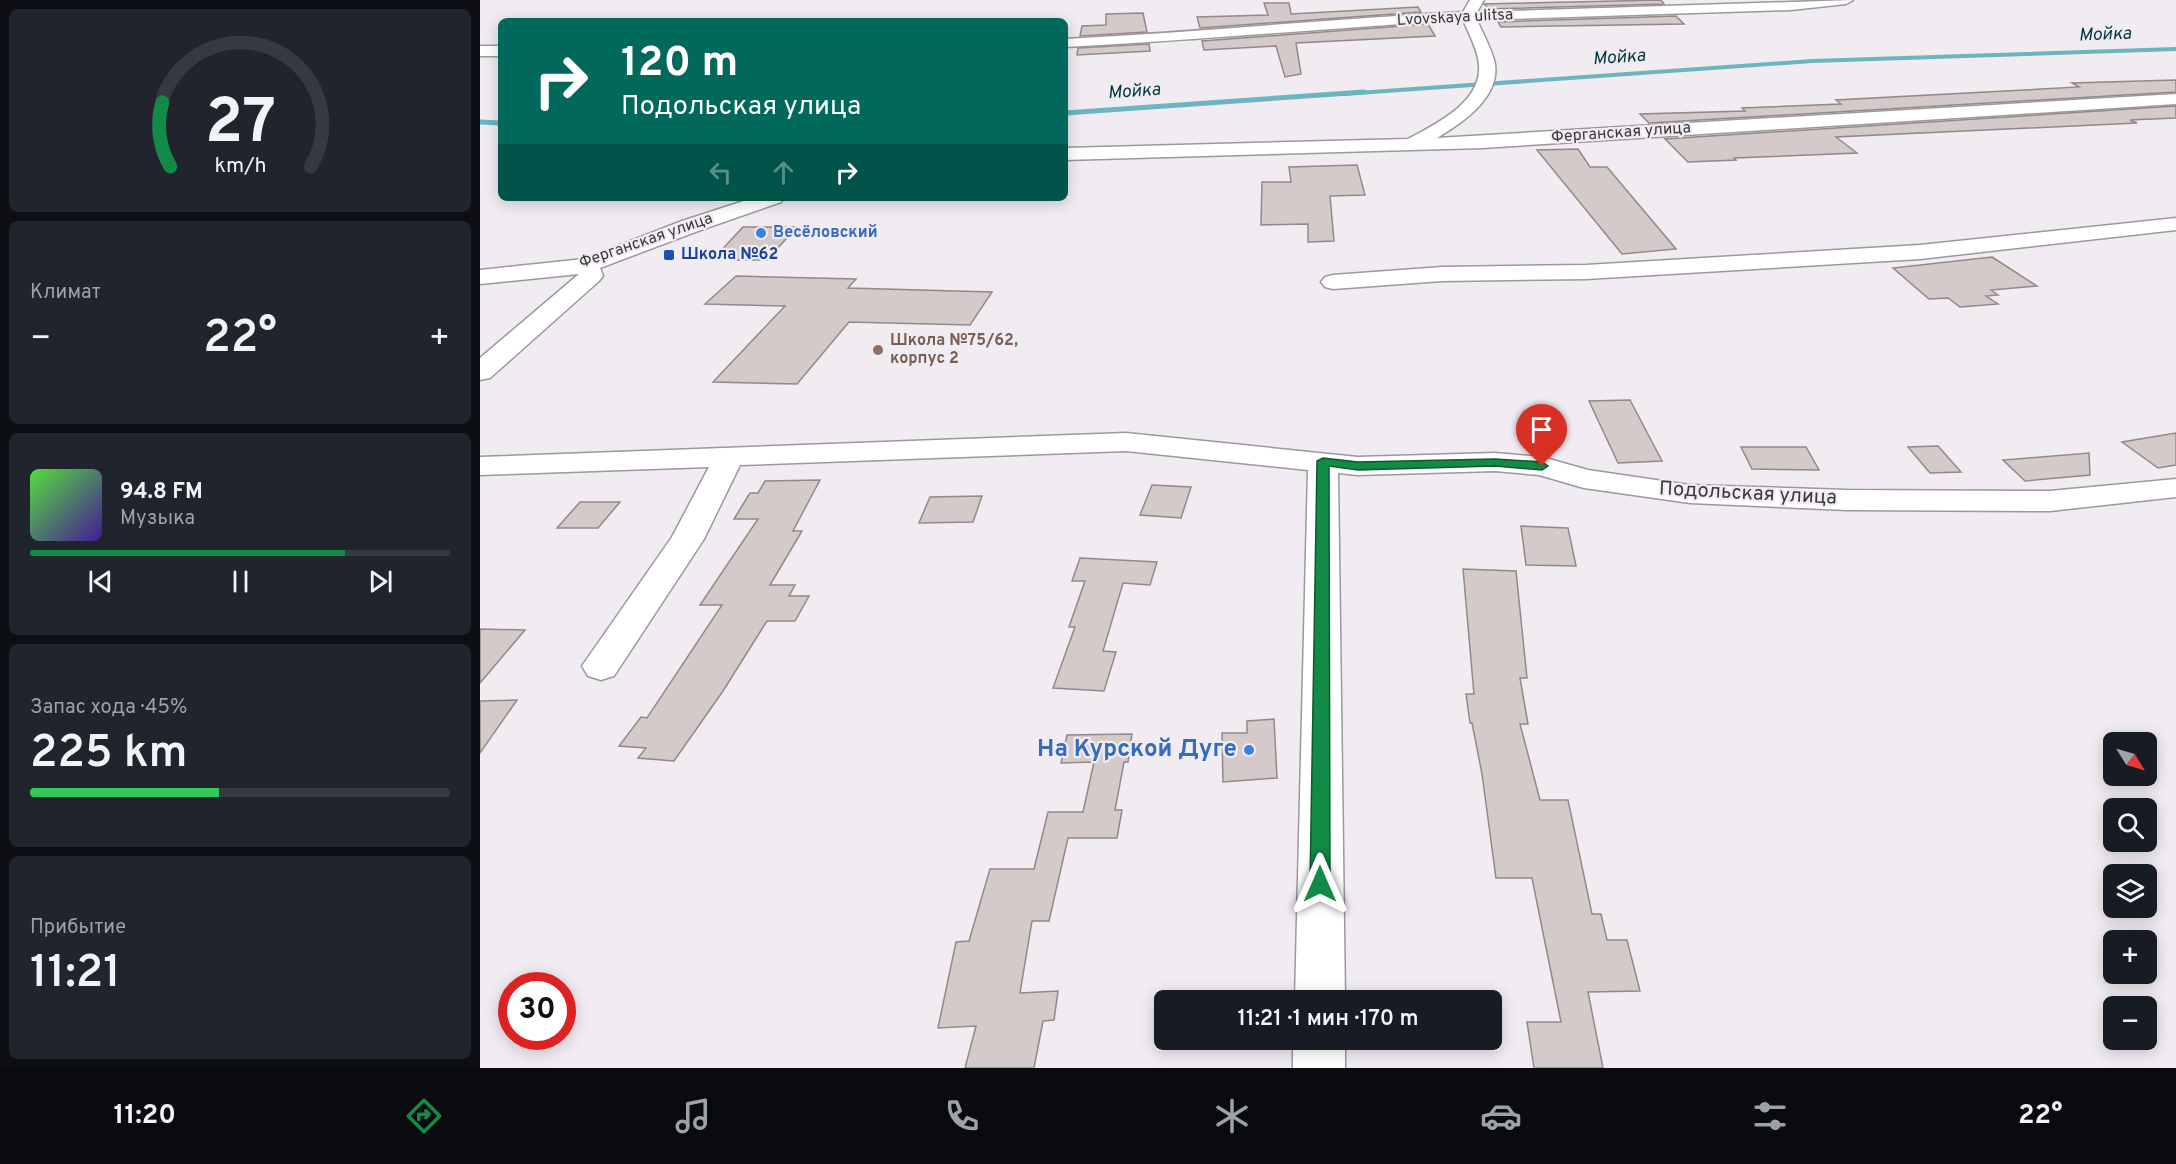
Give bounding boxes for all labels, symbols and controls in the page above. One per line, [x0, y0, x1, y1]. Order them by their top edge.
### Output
street label: Lvovskaya ulitsa [1396, 5, 1514, 31]
water label: Мойка [2078, 23, 2133, 47]
text: 120 m [621, 38, 738, 91]
icon: right [522, 42, 600, 120]
water label: Мойка [1592, 45, 1647, 71]
water label: Мойка [1107, 79, 1162, 105]
text: 27 [204, 87, 276, 166]
text: Подольская улица [621, 90, 861, 124]
street label: Ферганская улица [1551, 118, 1691, 148]
text: km/h [214, 154, 266, 181]
icon: left [704, 156, 737, 189]
icon: ahead [767, 156, 800, 189]
icon: right [830, 156, 863, 189]
street label: Ферганская улица [577, 209, 715, 273]
place label: Весёловский [773, 223, 878, 243]
marker: Весёловский [754, 226, 768, 240]
place label: Школа №62 [681, 245, 778, 265]
marker: Школа №62 [662, 248, 676, 262]
text: Климат [30, 280, 101, 306]
text: 22° [203, 311, 277, 368]
text: − [30, 319, 51, 361]
text: + [429, 319, 450, 361]
place label: Школа №75/62, корпус 2 [890, 331, 1018, 369]
marker: Школа №75/62, корпус 2 [871, 343, 885, 357]
pin [1516, 404, 1567, 466]
icon: arrive [1525, 413, 1558, 446]
street label: Подольская улица [1658, 476, 1838, 512]
text: 94.8 FM [120, 479, 203, 506]
text: Музыка [120, 506, 195, 532]
icon: previous [84, 565, 117, 598]
icon: pause [224, 565, 257, 598]
icon: next [364, 565, 397, 598]
text: Запас хода · 45% [30, 695, 187, 721]
text: 225 km [30, 726, 188, 783]
north arrow [2103, 732, 2157, 786]
map controls [2103, 732, 2157, 1050]
place label: На Курской Дуге [1037, 735, 1237, 765]
marker: На Курской Дуге [1242, 743, 1256, 757]
button: search [2103, 798, 2157, 852]
position arrow [1288, 852, 1352, 916]
button: layers [2103, 864, 2157, 918]
text: Прибытие [30, 915, 126, 941]
button: + [2103, 930, 2157, 984]
text: 11:21 [30, 946, 121, 1003]
speed limit sign: 30 [498, 972, 576, 1050]
button: − [2103, 996, 2157, 1050]
text: 11:21 · 1 мин · 170 m [1237, 1006, 1419, 1033]
icon: directions [403, 1095, 445, 1137]
icon: music [672, 1095, 714, 1137]
icon: phone [941, 1095, 983, 1137]
icon: climate [1211, 1095, 1253, 1137]
icon: car [1480, 1095, 1522, 1137]
icon: filters [1749, 1095, 1791, 1137]
text: 11:20 [114, 1099, 176, 1133]
text: 22° [2018, 1099, 2062, 1133]

